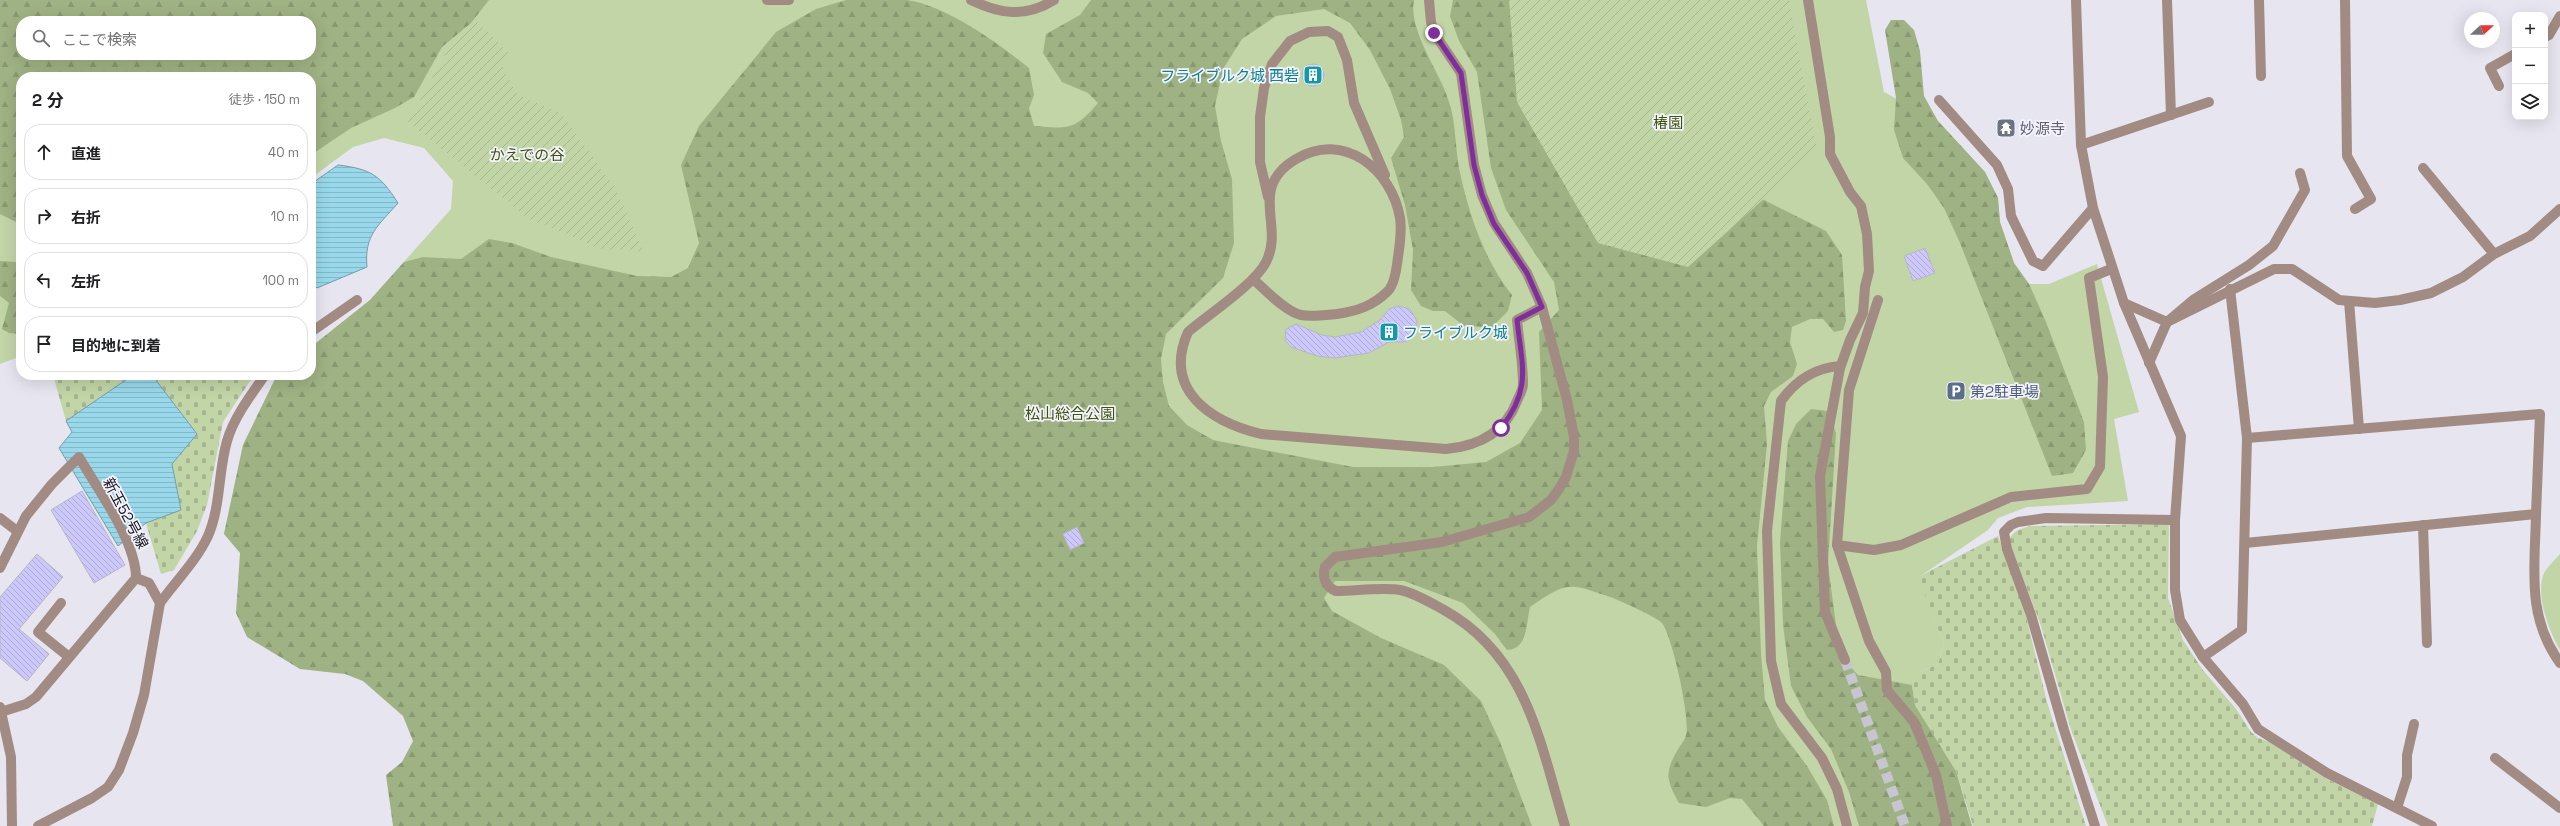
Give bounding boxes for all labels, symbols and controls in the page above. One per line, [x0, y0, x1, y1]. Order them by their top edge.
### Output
north arrow [2464, 12, 2500, 48]
map controls [2512, 12, 2548, 120]
button: + [2512, 12, 2548, 48]
search box [16, 16, 316, 60]
route end [1425, 24, 1443, 42]
icon: search [30, 27, 52, 49]
text: ここで検索 [62, 30, 137, 49]
button: − [2512, 48, 2548, 84]
building icon: フライブルク城 西砦 [1302, 64, 1324, 86]
place label: フライブルク城 西砦 [1160, 66, 1299, 85]
button: layers [2512, 84, 2548, 120]
text: 2 分 [32, 89, 63, 111]
text: 徒歩 · 150 m [229, 91, 300, 108]
park label: 椿園 [1653, 113, 1683, 132]
temple icon: 妙源寺 [1995, 117, 2017, 139]
place label: 妙源寺 [2020, 119, 2065, 138]
icon: ahead [33, 141, 55, 163]
text: 直進 [71, 144, 101, 163]
text: 40 m [268, 144, 299, 161]
park label: かえでの谷 [490, 145, 564, 164]
icon: right [33, 205, 55, 227]
text: 右折 [71, 208, 101, 227]
text: 10 m [271, 208, 299, 225]
icon: left [33, 269, 55, 291]
text: 左折 [71, 272, 101, 291]
text: 100 m [262, 272, 299, 289]
building icon: フライブルク城 [1378, 321, 1400, 343]
place label: フライブルク城 [1403, 323, 1508, 342]
icon: arrive [33, 333, 55, 355]
text: 目的地に到着 [71, 336, 161, 355]
parking icon: 第2駐車場 [1945, 380, 1967, 402]
place label: 第2駐車場 [1970, 382, 2039, 401]
park label: 松山総合公園 [1025, 404, 1115, 423]
route start [1492, 419, 1510, 437]
street label: 新玉52号線 [99, 474, 153, 552]

